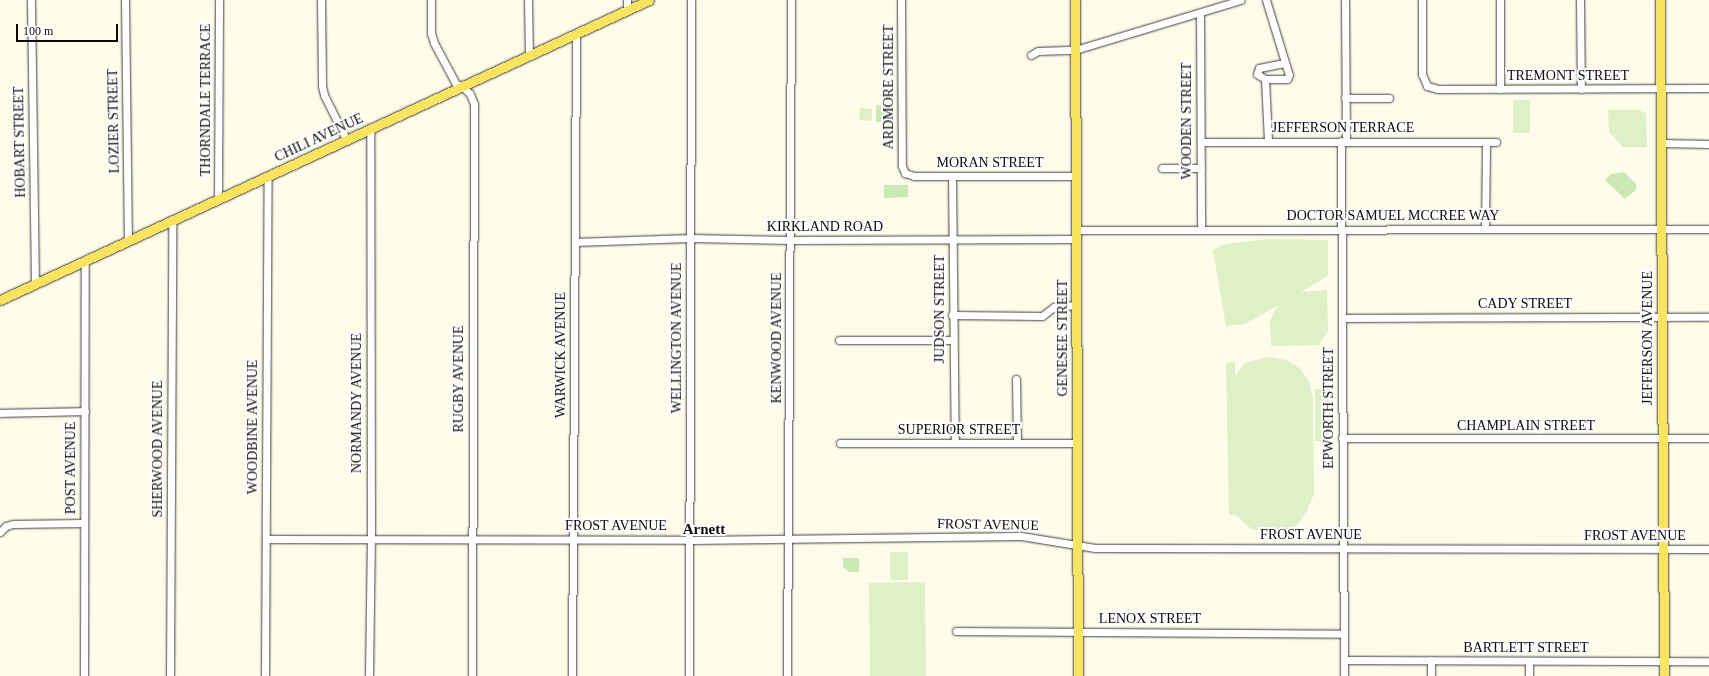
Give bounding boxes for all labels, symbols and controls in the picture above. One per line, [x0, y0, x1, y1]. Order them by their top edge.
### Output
scale bar [18, 16, 120, 42]
text: 100 m [23, 24, 53, 38]
street label: THORNDALE TERRACE [198, 24, 214, 176]
street label: ARDMORE STREET [881, 25, 897, 149]
street label: WOODEN STREET [1179, 62, 1195, 180]
street label: TREMONT STREET [1507, 68, 1629, 84]
street label: LOZIER STREET [105, 69, 123, 173]
street label: HOBART STREET [11, 86, 29, 198]
street label: CHILI AVENUE [272, 110, 366, 166]
street label: JEFFERSON TERRACE [1272, 120, 1414, 136]
street label: MORAN STREET [937, 155, 1043, 171]
street label: DOCTOR SAMUEL MCCREE WAY [1286, 208, 1500, 224]
street label: KIRKLAND ROAD [767, 219, 883, 235]
street label: JUDSON STREET [932, 255, 948, 363]
street label: WELLINGTON AVENUE [669, 262, 685, 414]
street label: JEFFERSON AVENUE [1640, 271, 1656, 405]
street label: KENWOOD AVENUE [769, 272, 785, 404]
street label: GENESEE STREET [1055, 279, 1071, 397]
street label: WARWICK AVENUE [553, 292, 569, 418]
street label: CADY STREET [1478, 296, 1572, 312]
street label: RUGBY AVENUE [451, 325, 467, 433]
street label: NORMANDY AVENUE [349, 332, 365, 474]
street label: EPWORTH STREET [1321, 347, 1337, 469]
street label: WOODBINE AVENUE [245, 359, 261, 495]
street label: SHERWOOD AVENUE [150, 380, 166, 518]
street label: CHAMPLAIN STREET [1457, 418, 1595, 434]
street label: POST AVENUE [63, 421, 79, 515]
street label: SUPERIOR STREET [898, 422, 1020, 438]
street label: FROST AVENUE [936, 516, 1040, 534]
street label: FROST AVENUE [565, 518, 667, 534]
district label: Arnett [683, 521, 725, 539]
street label: FROST AVENUE [1260, 527, 1362, 543]
street label: FROST AVENUE [1584, 528, 1686, 544]
street label: LENOX STREET [1099, 611, 1201, 627]
street label: BARTLETT STREET [1463, 640, 1589, 656]

